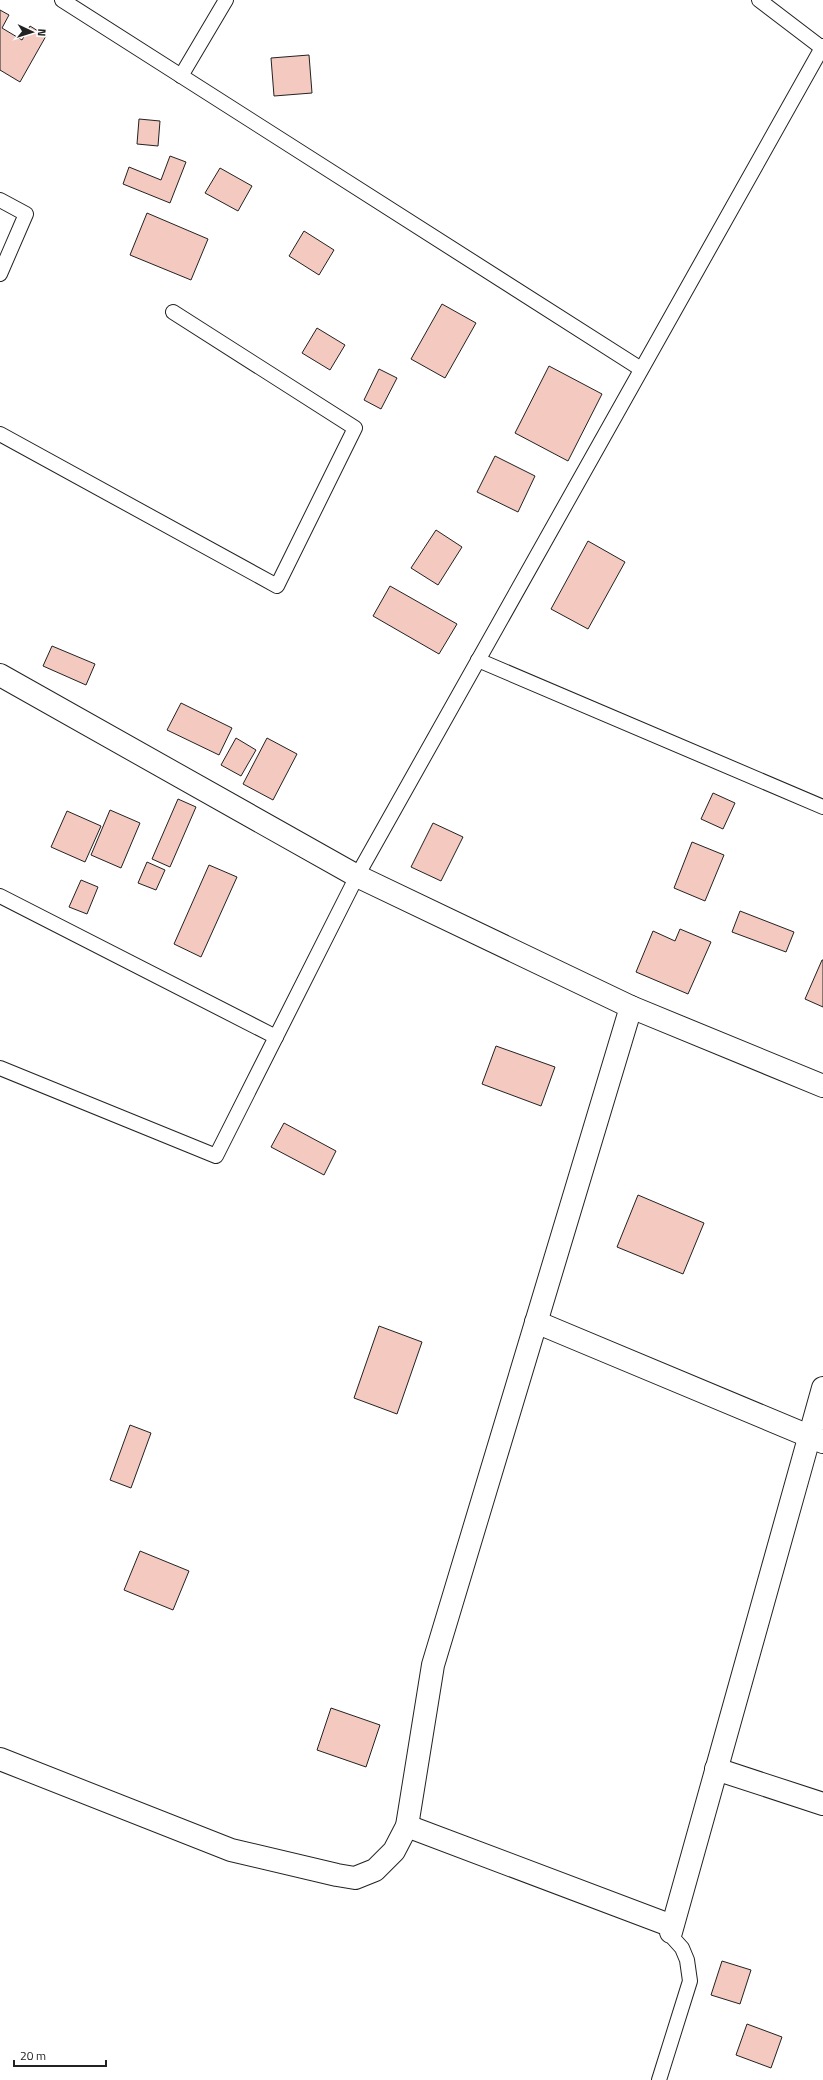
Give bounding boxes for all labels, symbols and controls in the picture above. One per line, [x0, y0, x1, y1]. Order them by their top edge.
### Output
north arrow [12, 12, 52, 52]
text: N [34, 28, 50, 37]
scale bar [14, 2042, 106, 2068]
text: 20 m [20, 2046, 46, 2065]

